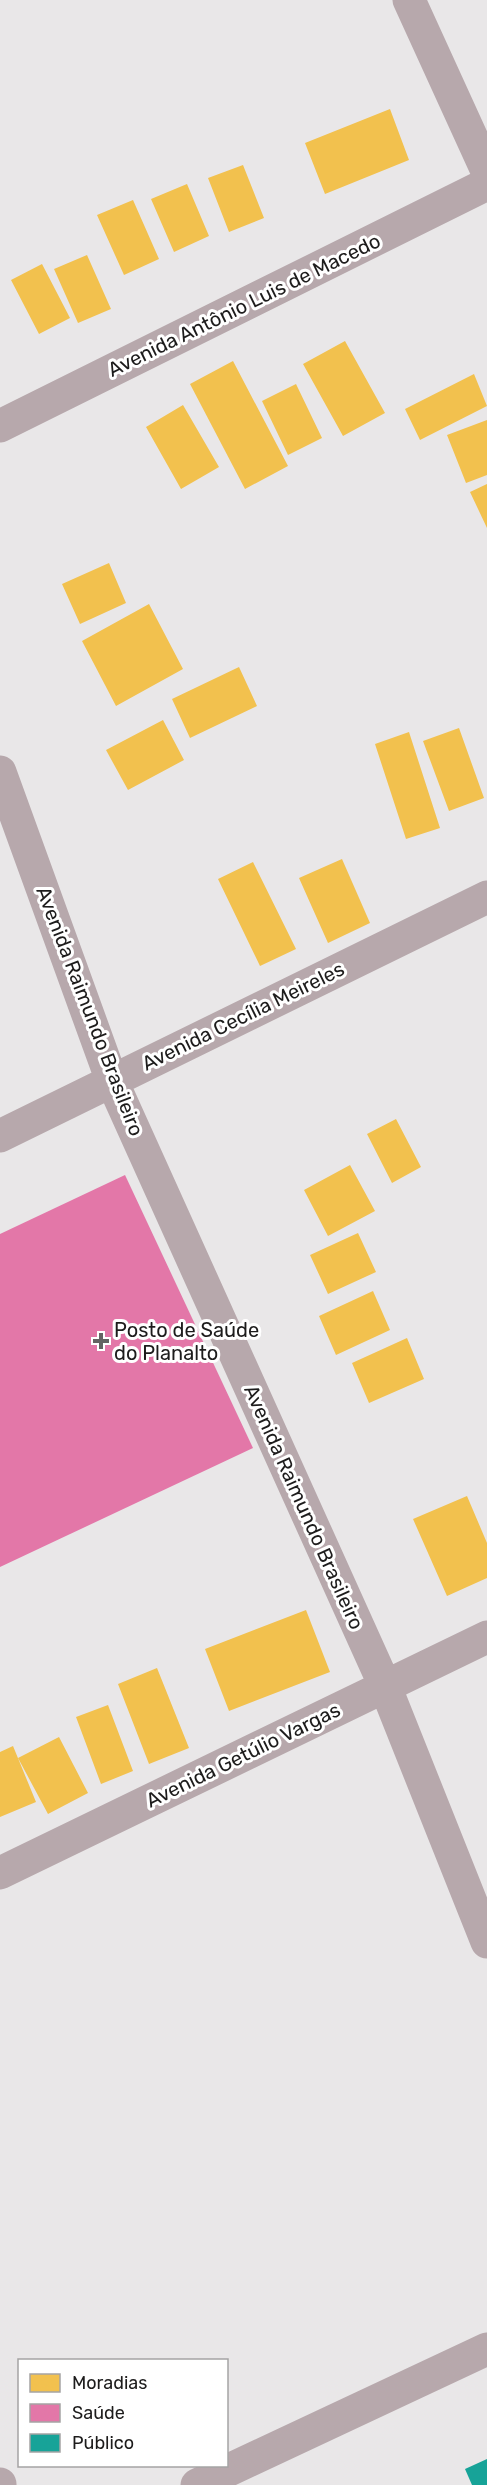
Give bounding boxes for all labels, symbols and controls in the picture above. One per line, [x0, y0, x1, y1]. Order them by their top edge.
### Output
street label: Avenida Antônio Luis de Macedo [104, 228, 384, 382]
street label: Avenida Raimundo Brasileiro [31, 883, 149, 1139]
street label: Avenida Cecília Meireles [138, 956, 348, 1076]
place label: Posto de Saúde do Planalto [114, 1318, 259, 1365]
marker: Posto de Saúde do Planalto [92, 1332, 110, 1350]
street label: Avenida Raimundo Brasileiro [239, 1381, 369, 1633]
street label: Avenida Getúlio Vargas [142, 1697, 344, 1813]
legend [18, 2359, 228, 2467]
text: Moradias [72, 2372, 147, 2394]
text: Saúde [72, 2402, 125, 2424]
text: Público [72, 2432, 134, 2454]

